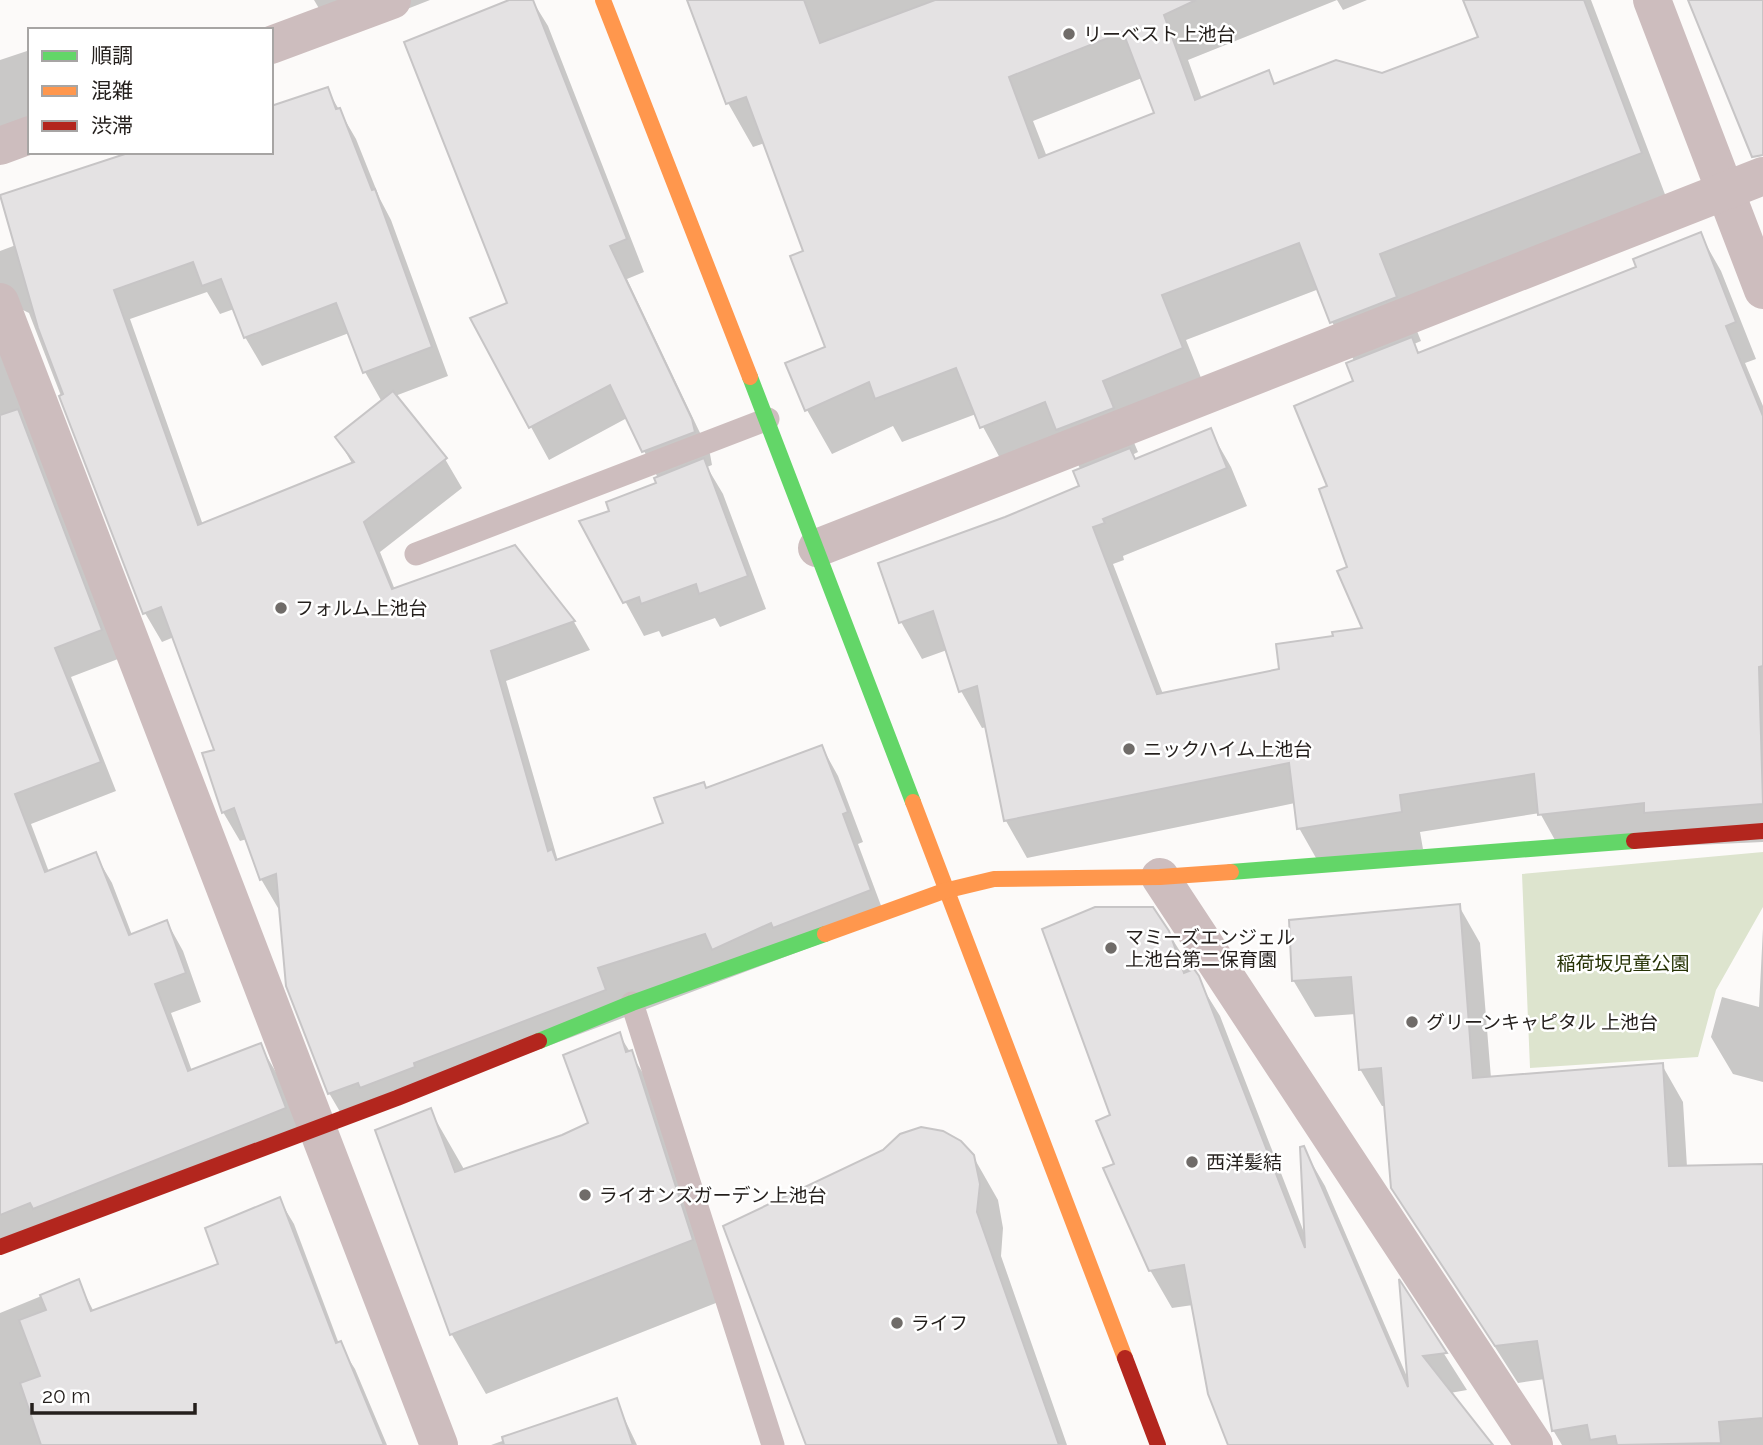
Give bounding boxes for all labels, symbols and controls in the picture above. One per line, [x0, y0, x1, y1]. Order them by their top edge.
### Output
place label: リーベスト上池台 [1083, 23, 1235, 45]
marker: リーベスト上池台 [1061, 26, 1077, 42]
legend [28, 28, 273, 154]
text: 順調 [91, 43, 133, 68]
text: 混雑 [91, 78, 133, 103]
text: 渋滞 [91, 113, 133, 138]
place label: フォルム上池台 [295, 597, 428, 619]
marker: フォルム上池台 [273, 600, 289, 616]
place label: ニックハイム上池台 [1143, 738, 1312, 760]
marker: ニックハイム上池台 [1121, 741, 1137, 757]
place label: マミーズエンジェル 上池台第二保育園 [1125, 926, 1295, 970]
marker: マミーズエンジェル 上池台第二保育園 [1103, 940, 1119, 956]
park label: 稲荷坂児童公園 [1556, 952, 1690, 974]
place label: グリーンキャピタル 上池台 [1426, 1011, 1658, 1033]
marker: グリーンキャピタル 上池台 [1404, 1014, 1420, 1030]
place label: 西洋髪結 [1206, 1151, 1282, 1173]
marker: 西洋髪結 [1184, 1154, 1200, 1170]
place label: ライオンズガーデン上池台 [599, 1184, 827, 1206]
marker: ライオンズガーデン上池台 [577, 1187, 593, 1203]
place label: ライフ [911, 1312, 968, 1334]
marker: ライフ [889, 1315, 905, 1331]
scale bar [32, 1372, 194, 1416]
text: 20 m [42, 1383, 90, 1408]

